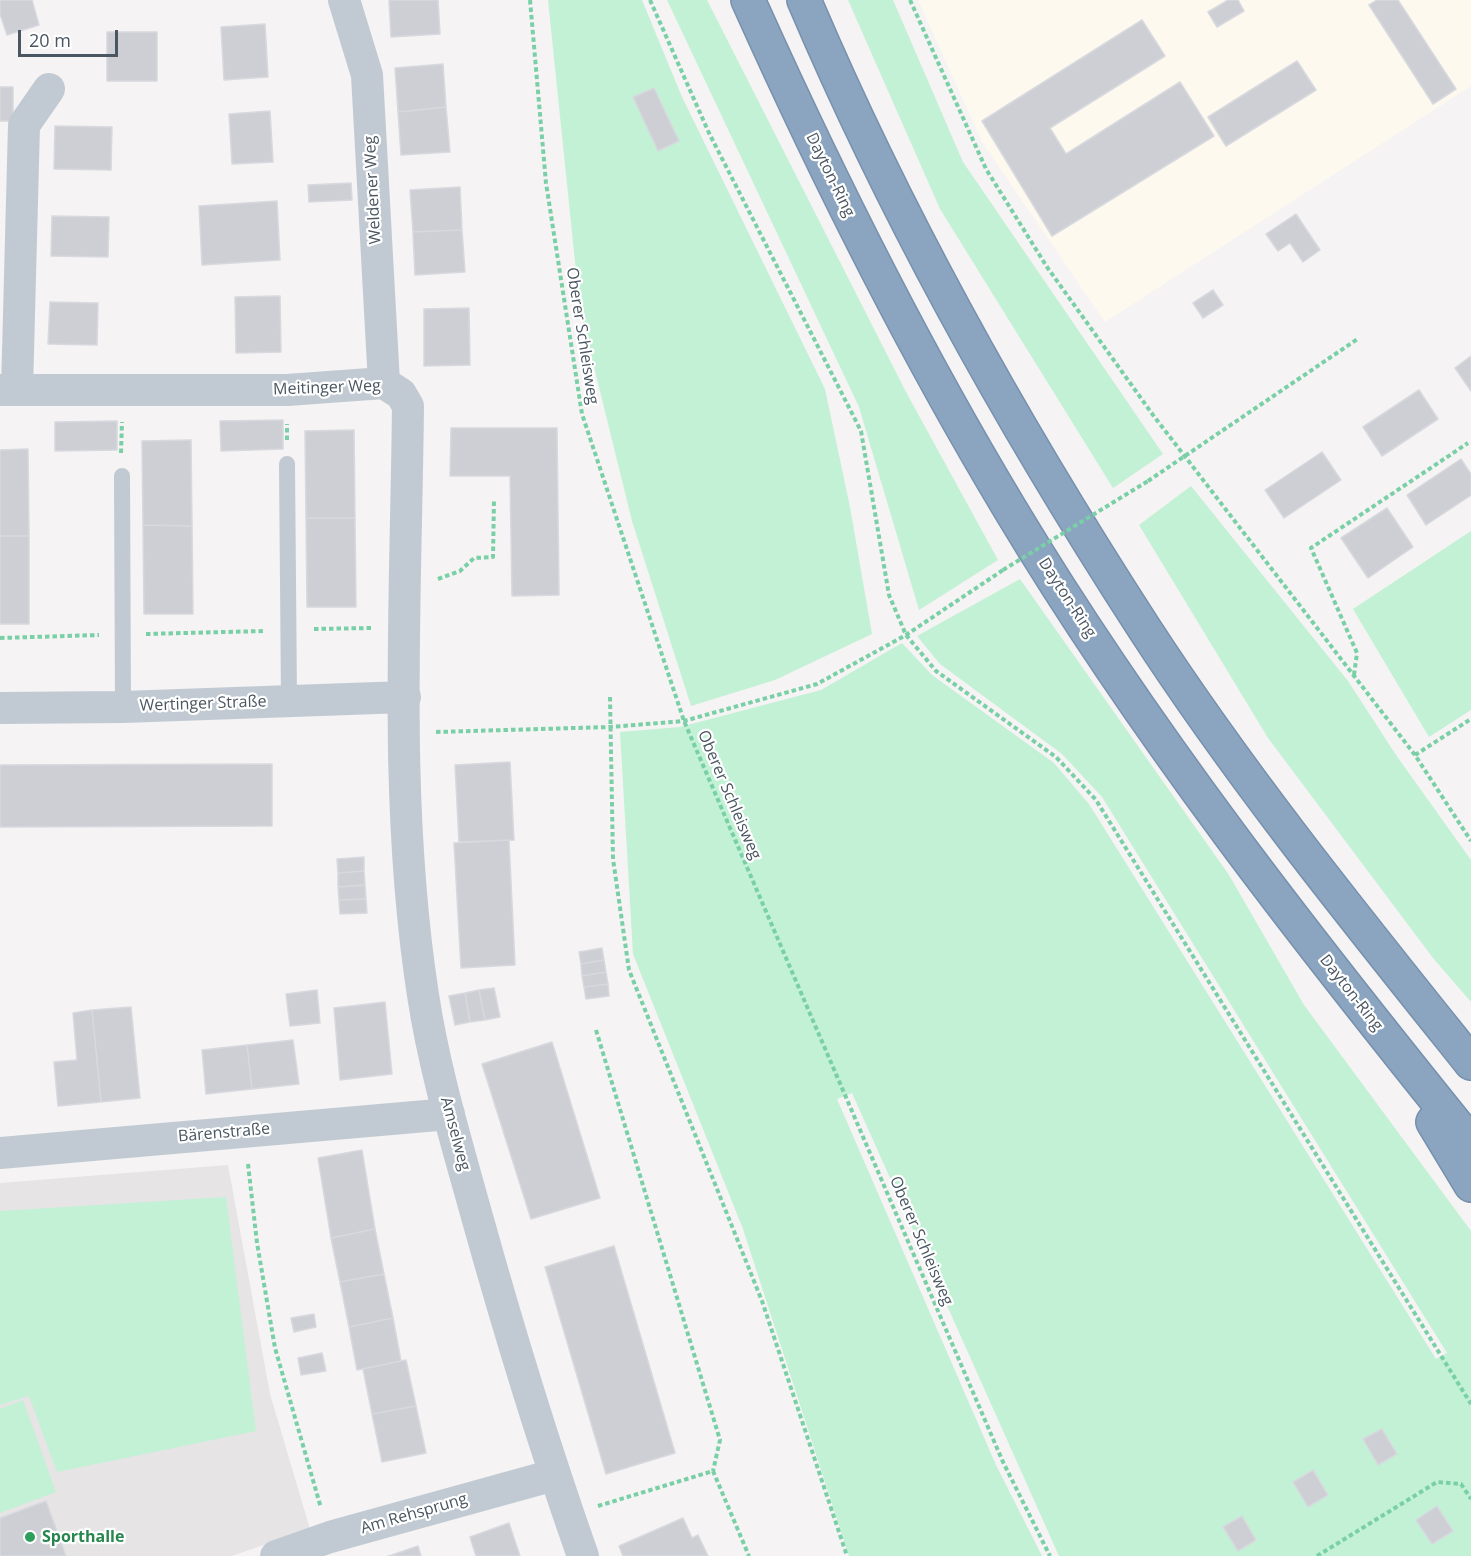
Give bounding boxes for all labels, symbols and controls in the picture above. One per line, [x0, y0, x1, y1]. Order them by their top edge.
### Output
scale bar [21, 18, 122, 56]
text: 20 m [29, 28, 71, 52]
street label: Dayton-Ring [801, 130, 859, 220]
street label: Weldener Weg [361, 135, 385, 245]
street label: Oberer Schleisweg [562, 266, 602, 406]
street label: Meitinger Weg [273, 377, 381, 399]
street label: Dayton-Ring [1034, 555, 1100, 641]
street label: Wertinger Straße [139, 692, 267, 716]
street label: Oberer Schleisweg [693, 728, 765, 862]
street label: Dayton-Ring [1315, 951, 1387, 1035]
street label: Amselweg [436, 1095, 474, 1173]
street label: Bärenstraße [177, 1119, 271, 1147]
street label: Oberer Schleisweg [885, 1174, 957, 1308]
street label: Am Rehsprung [358, 1490, 470, 1538]
place label: Sporthalle [42, 1527, 124, 1547]
marker: Sporthalle [23, 1530, 37, 1544]

